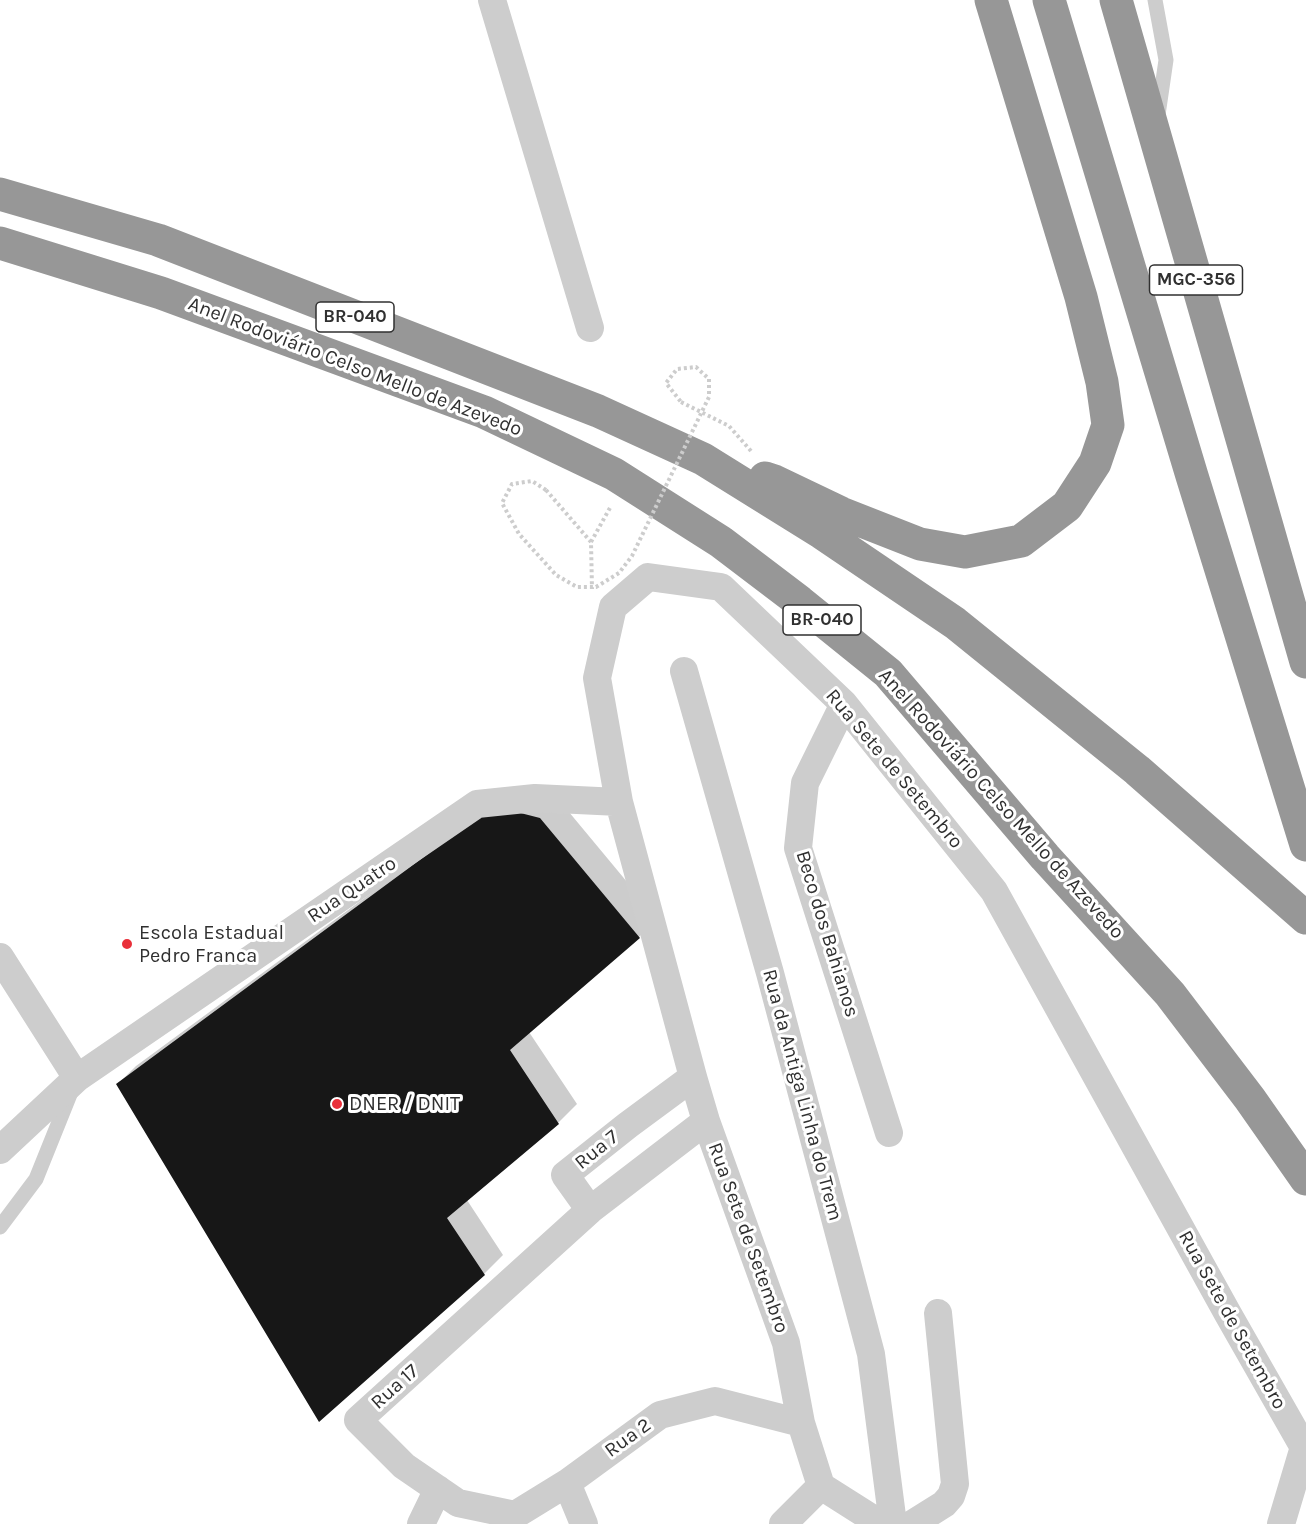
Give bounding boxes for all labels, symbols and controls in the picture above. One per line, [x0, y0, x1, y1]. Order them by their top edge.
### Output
road number: MGC-356 [1150, 265, 1242, 295]
street label: Anel Rodoviário Celso Mello de Azevedo [185, 292, 525, 442]
road number: BR-040 [316, 302, 394, 332]
road number: BR-040 [783, 605, 861, 635]
street label: Anel Rodoviário Celso Mello de Azevedo [873, 664, 1129, 944]
street label: Rua Sete de Setembro [820, 684, 968, 854]
street label: Beco dos Bahianos [790, 848, 864, 1020]
street label: Rua Quatro [303, 852, 401, 928]
place label: Escola Estadual Pedro Franca [139, 921, 284, 968]
marker: Escola Estadual Pedro Franca [120, 937, 134, 951]
street label: Rua da Antiga Linha do Trem [757, 967, 847, 1223]
place label: DNER / DNIT [349, 1092, 460, 1116]
marker: DNER / DNIT [330, 1097, 344, 1111]
street label: Rua 7 [570, 1125, 624, 1175]
street label: Rua Sete de Setembro [702, 1140, 794, 1336]
street label: Rua Sete de Setembro [1173, 1226, 1291, 1414]
street label: Rua 17 [366, 1359, 424, 1415]
street label: Rua 2 [600, 1413, 656, 1463]

